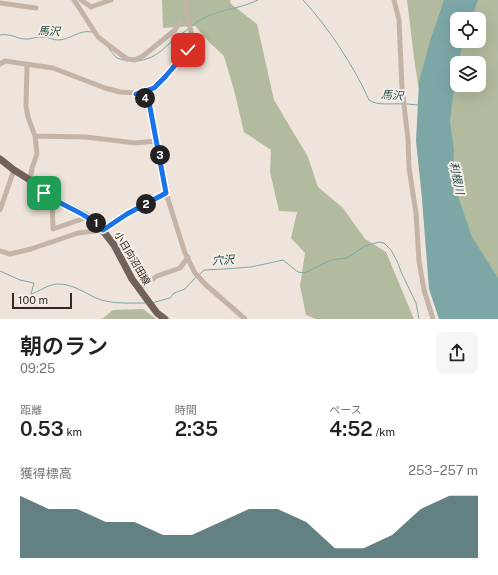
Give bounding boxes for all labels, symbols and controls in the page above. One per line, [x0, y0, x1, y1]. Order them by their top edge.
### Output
map controls [450, 12, 486, 92]
button: locate [450, 12, 486, 48]
water label: 馬沢 [38, 25, 62, 37]
pin [171, 33, 205, 67]
icon: check [177, 39, 199, 61]
button: layers [450, 56, 486, 92]
pin: 4 [135, 88, 155, 108]
water label: 馬沢 [381, 88, 405, 102]
text: 4 [141, 92, 149, 104]
pin: 3 [150, 145, 170, 165]
text: 3 [156, 149, 164, 161]
water label: 利根川 [448, 161, 467, 196]
pin [27, 176, 61, 210]
icon: arrive [33, 182, 55, 204]
pin: 2 [136, 194, 156, 214]
text: 2 [143, 198, 150, 210]
pin: 1 [86, 213, 106, 233]
text: 1 [94, 217, 98, 229]
street label: 小日向沼田線 [112, 229, 154, 287]
water label: 穴沢 [212, 253, 236, 267]
scale bar [12, 291, 72, 310]
text: 100 m [18, 294, 48, 306]
button: share [436, 332, 478, 374]
text: 朝のラン [20, 333, 108, 359]
text: 09:25 [20, 361, 55, 376]
text: 距離 [20, 404, 42, 416]
text: 時間 [175, 404, 197, 416]
text: ペース [329, 404, 362, 416]
text: 0.53 [20, 417, 64, 441]
text: 2:35 [175, 417, 218, 441]
text: 4:52 [329, 417, 373, 441]
text: km [64, 426, 82, 438]
text: /km [373, 426, 395, 438]
text: 253–257 m [408, 463, 478, 478]
text: 獲得標高 [20, 466, 72, 481]

